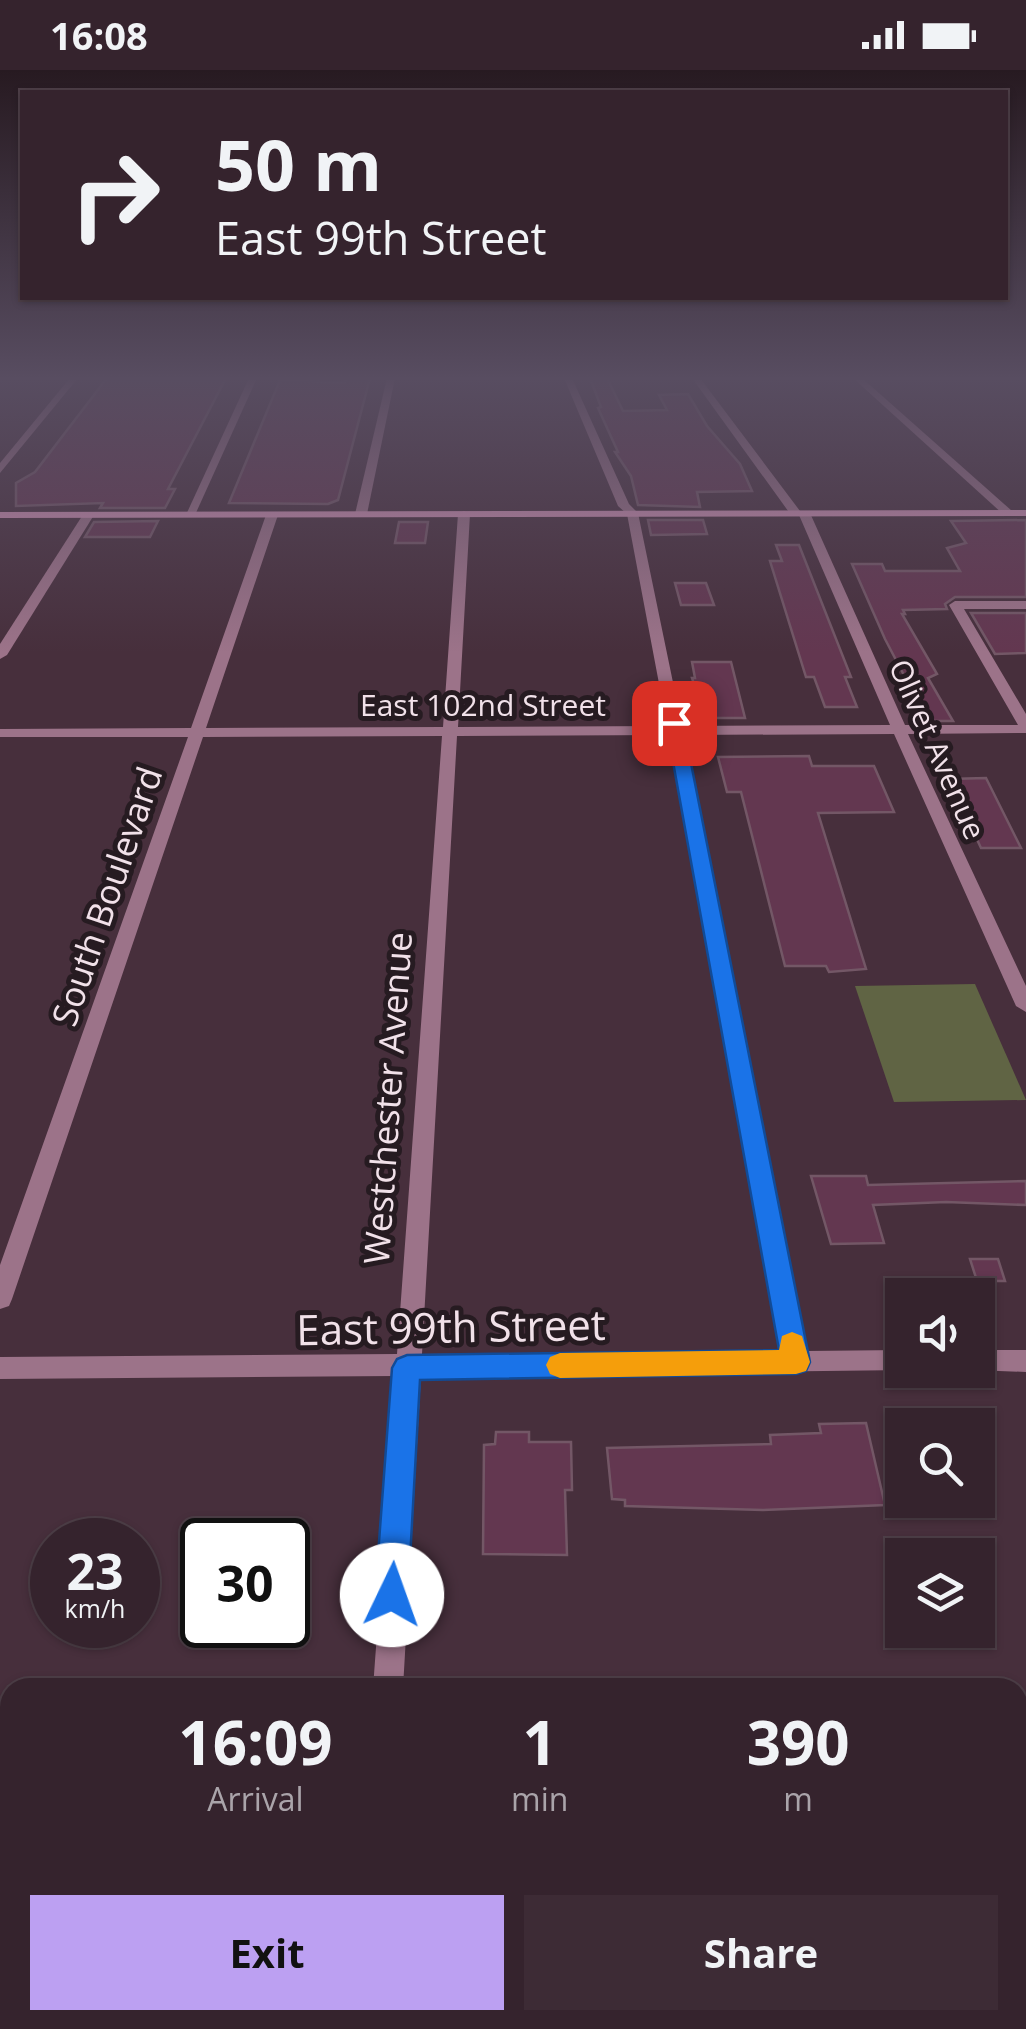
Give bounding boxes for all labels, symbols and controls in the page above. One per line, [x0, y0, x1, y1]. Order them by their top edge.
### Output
text: 16:08 [50, 9, 148, 61]
text: 50 m [215, 116, 382, 212]
icon: right [50, 130, 180, 260]
text: East 99th Street [215, 207, 547, 268]
street label: Olivet Avenue [880, 652, 996, 846]
pin [632, 681, 717, 766]
street label: East 102nd Street [360, 684, 606, 725]
icon: arrive [647, 696, 702, 751]
street label: South Boulevard [40, 760, 172, 1032]
street label: Westchester Avenue [352, 930, 422, 1266]
map controls [885, 1278, 995, 1648]
button: sound [885, 1278, 995, 1388]
street label: East 99th Street [296, 1295, 606, 1357]
button: search [885, 1408, 995, 1518]
speed limit sign: 30 [180, 1518, 310, 1648]
text: 23 [66, 1537, 124, 1605]
button: layers [885, 1538, 995, 1648]
position arrow [340, 1543, 444, 1647]
text: km/h [65, 1591, 125, 1625]
text: 16:09 [178, 1701, 333, 1783]
text: 1 [523, 1701, 557, 1783]
text: 390 [747, 1701, 850, 1783]
text: Arrival [207, 1777, 304, 1820]
text: min [511, 1777, 568, 1820]
text: m [783, 1777, 813, 1820]
button: Exit [30, 1895, 504, 2010]
button: Share [524, 1895, 998, 2010]

